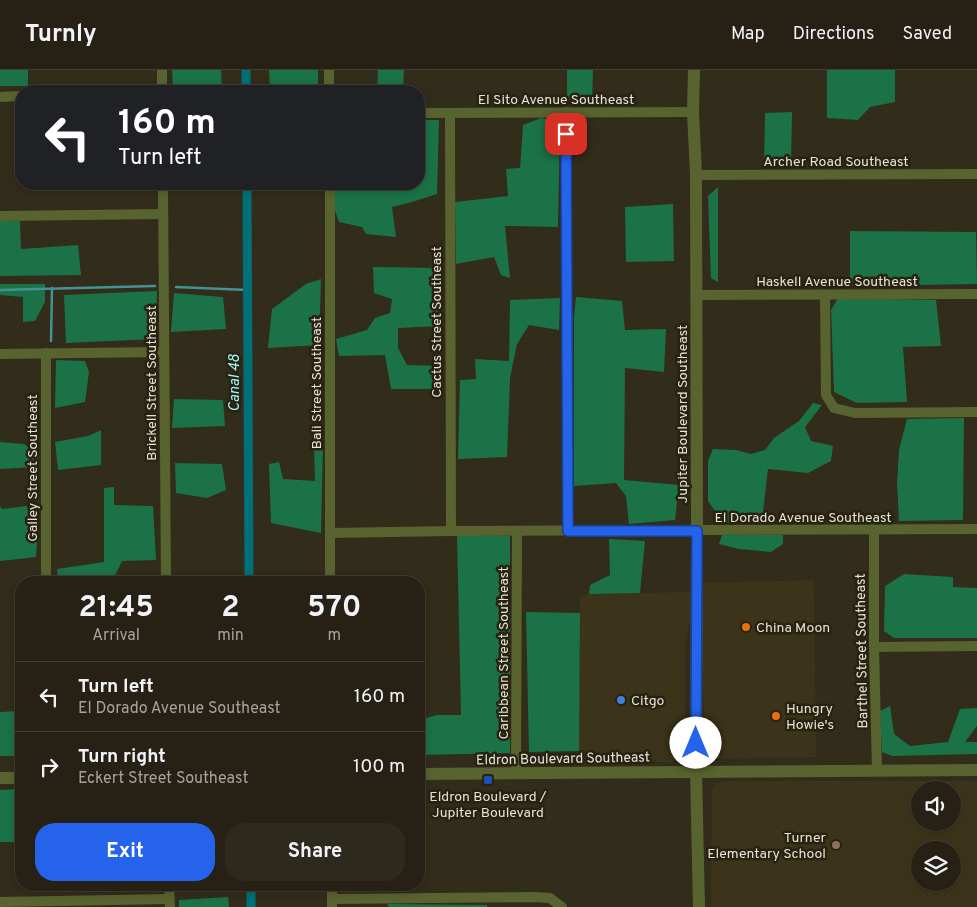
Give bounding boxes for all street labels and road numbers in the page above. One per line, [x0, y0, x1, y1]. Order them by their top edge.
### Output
street label: El Sito Avenue Southeast [478, 92, 634, 109]
street label: Archer Road Southeast [763, 154, 909, 171]
street label: Cactus Street Southeast [429, 246, 446, 398]
street label: Haskell Avenue Southeast [756, 274, 918, 291]
street label: Brickell Street Southeast [144, 305, 161, 461]
street label: Bali Street Southeast [309, 317, 326, 449]
street label: Jupiter Boulevard Southeast [675, 325, 692, 503]
street label: Galley Street Southeast [25, 394, 42, 542]
street label: El Dorado Avenue Southeast [714, 510, 892, 527]
street label: Caribbean Street Southeast [496, 567, 513, 739]
street label: Barthel Street Southeast [853, 573, 872, 729]
street label: Eldron Boulevard Southeast [476, 749, 650, 770]

